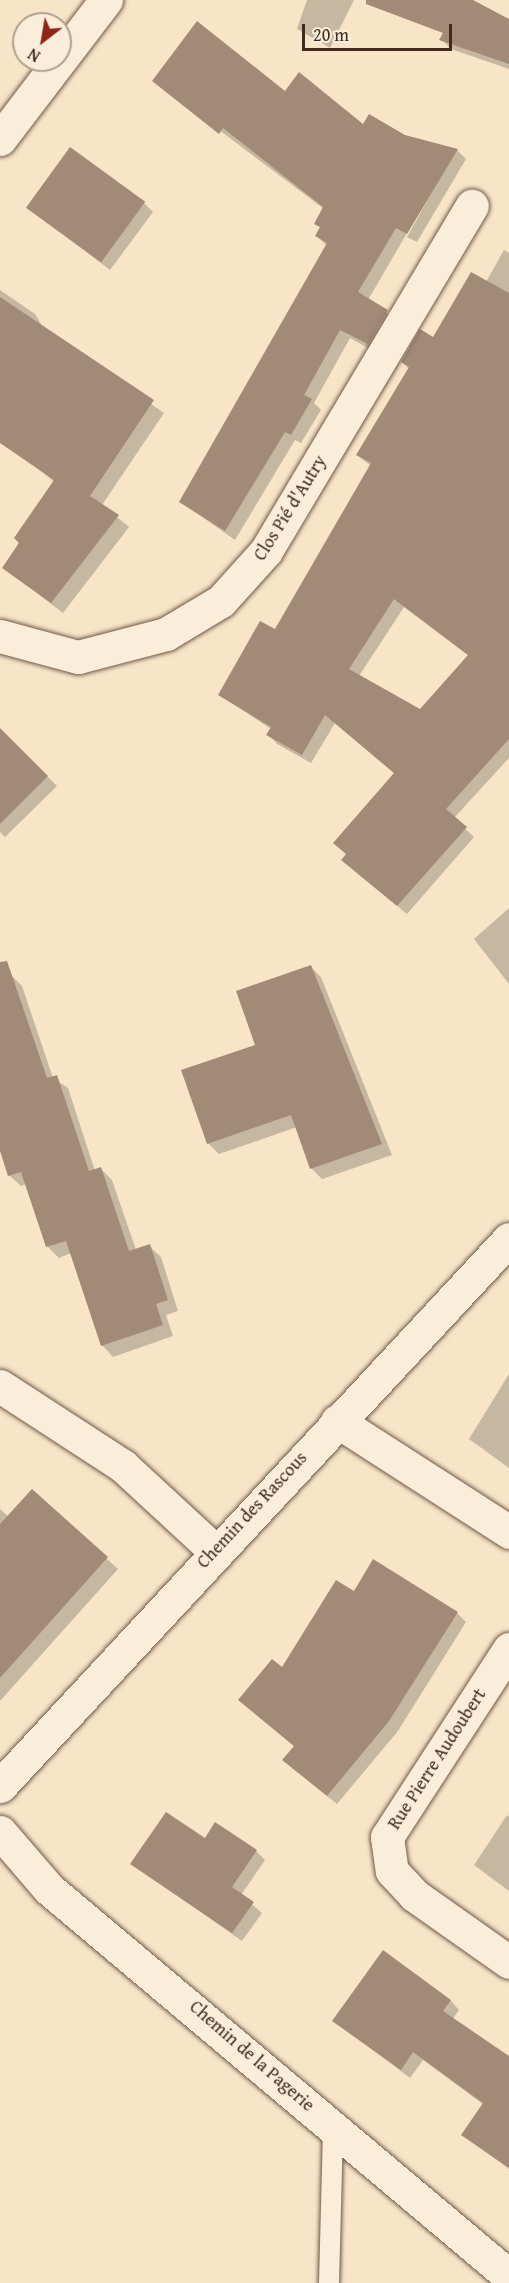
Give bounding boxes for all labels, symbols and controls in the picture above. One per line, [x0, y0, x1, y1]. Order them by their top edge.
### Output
north arrow [12, 12, 72, 72]
scale bar [305, 12, 455, 50]
text: 20 m [313, 21, 349, 48]
text: N [23, 43, 45, 69]
street label: Clos Pié d'Autry [249, 451, 331, 565]
street label: Chemin des Rascous [192, 1447, 312, 1573]
street label: Rue Pierre Audoubert [383, 1685, 491, 1833]
street label: Chemin de la Pagerie [185, 1996, 319, 2116]

